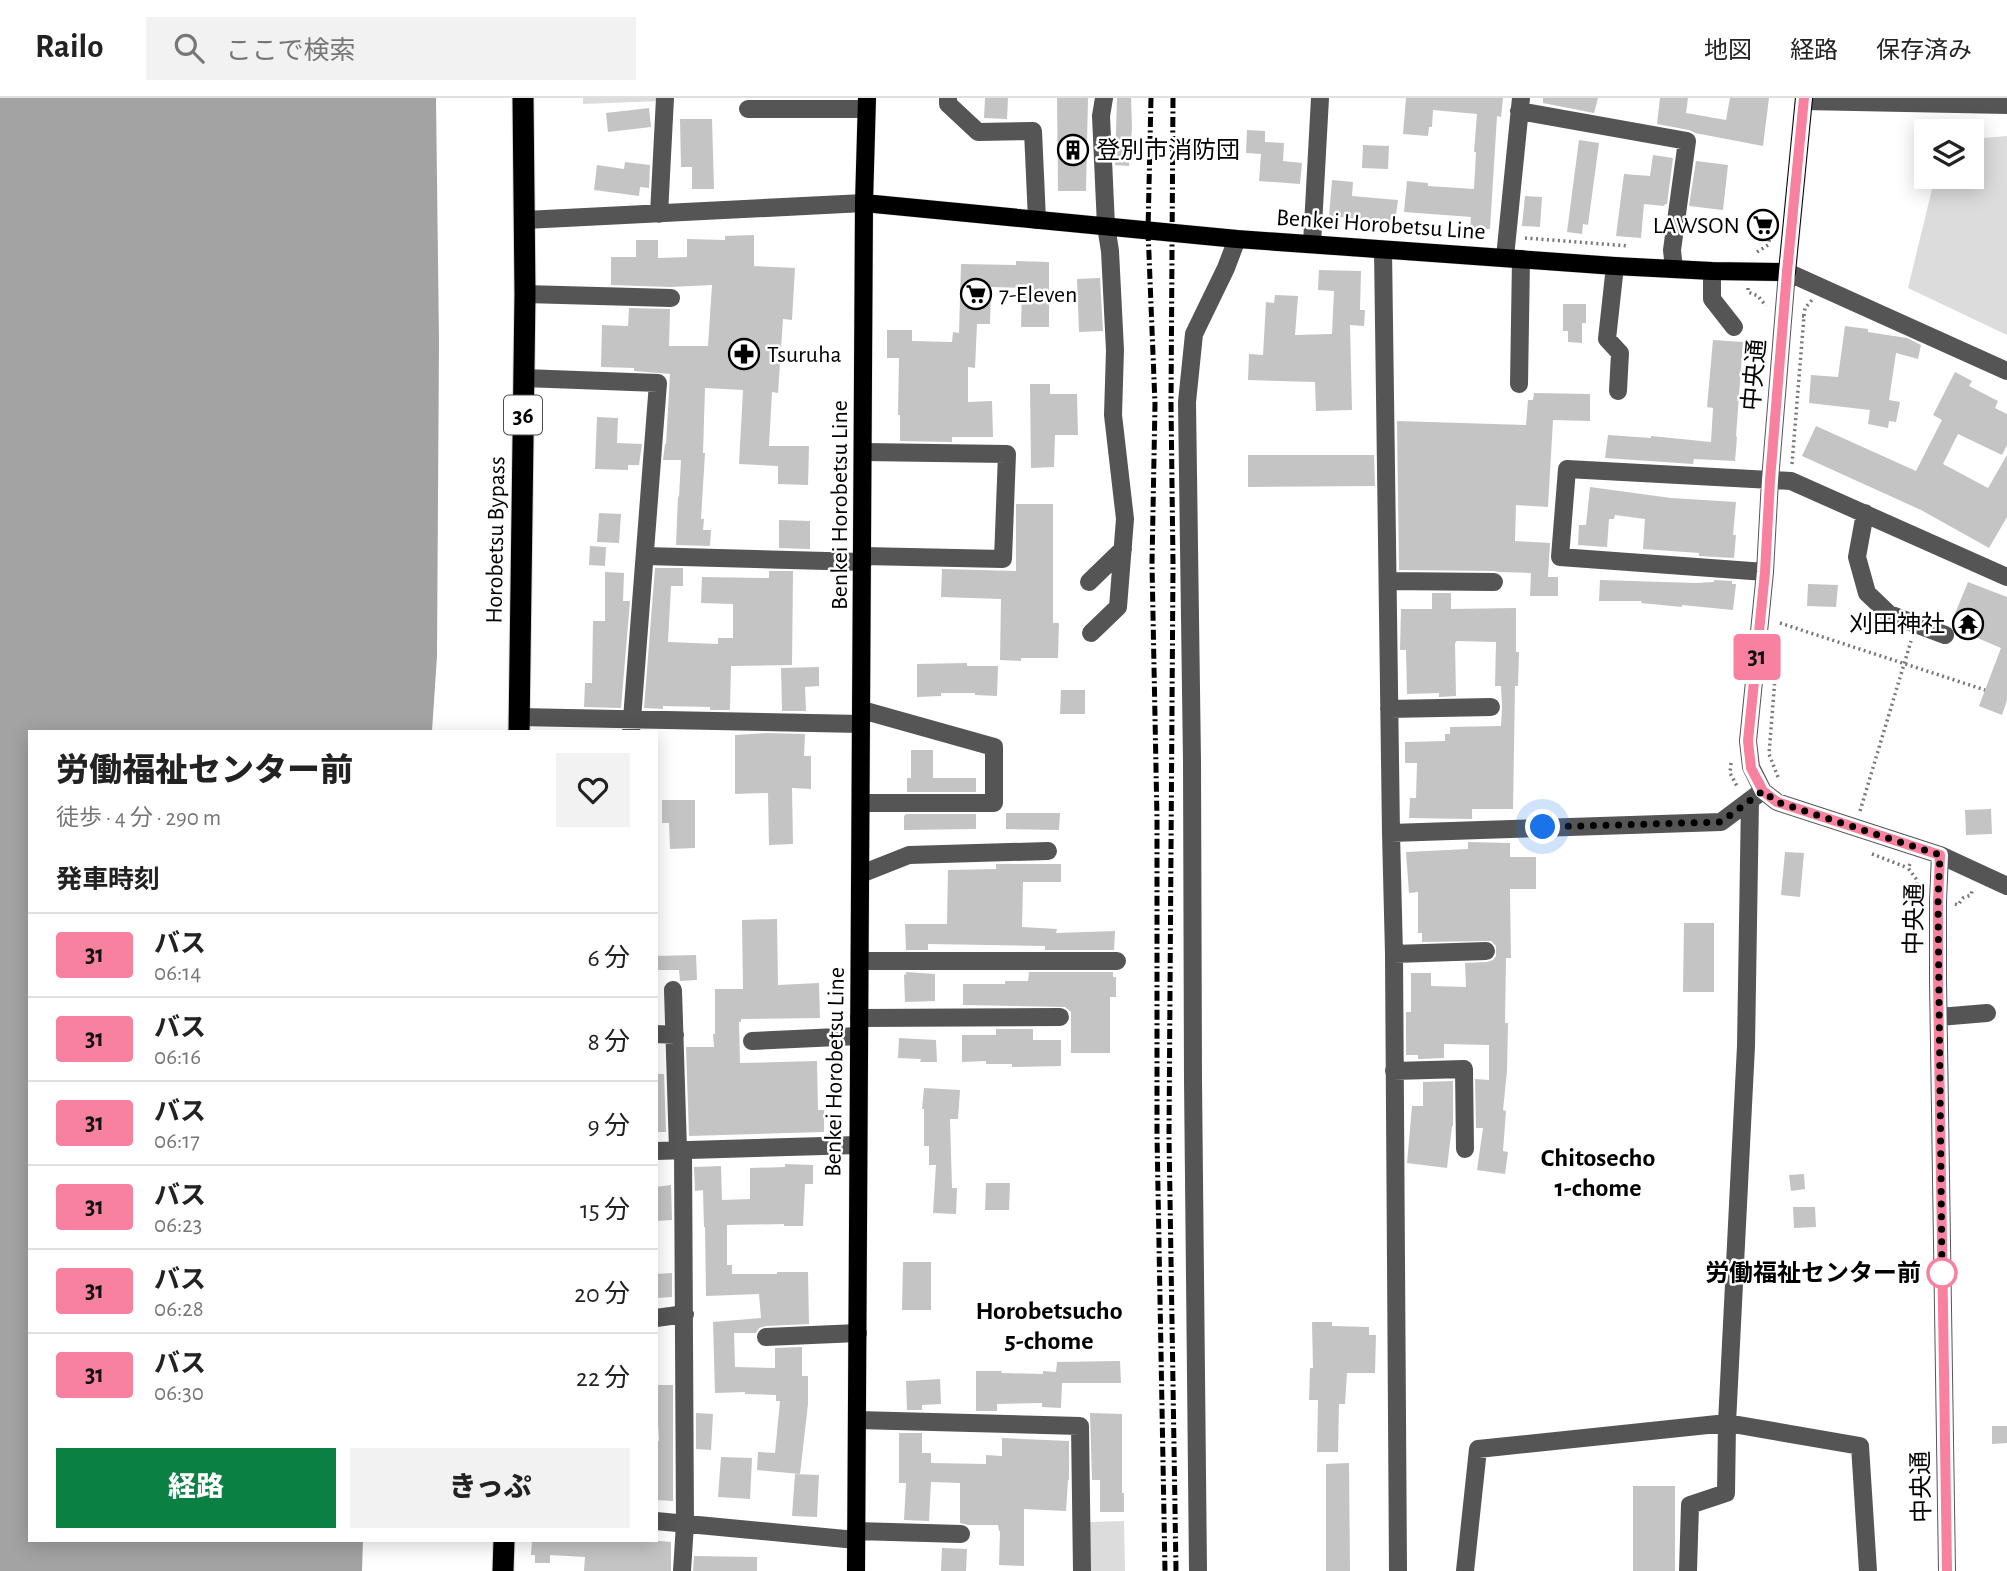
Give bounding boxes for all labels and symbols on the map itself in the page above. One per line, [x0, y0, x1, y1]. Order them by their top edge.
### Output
building icon: 登別市消防団 [1056, 133, 1090, 167]
place label: 登別市消防団 [1096, 137, 1240, 163]
street label: Benkei Horobetsu Line [1275, 206, 1486, 244]
supermarket icon: LAWSON [1746, 208, 1780, 242]
place label: LAWSON [1653, 214, 1740, 238]
supermarket icon: 7-Eleven [959, 277, 993, 311]
place label: 7-Eleven [999, 283, 1077, 307]
pharmacy icon: Tsuruha [727, 337, 761, 371]
street label: 中央通 [1738, 338, 1770, 412]
place label: Tsuruha [767, 343, 842, 367]
road number: 36 [504, 396, 542, 434]
street label: Benkei Horobetsu Line [828, 400, 852, 610]
street label: Horobetsu Bypass [483, 456, 509, 624]
temple icon: 刈田神社 [1951, 607, 1985, 641]
place label: 刈田神社 [1849, 611, 1945, 637]
line badge: 31 [1726, 634, 1788, 680]
your location [1525, 809, 1560, 844]
street label: 中央通 [1900, 883, 1928, 955]
street label: Benkei Horobetsu Line [821, 967, 849, 1177]
district label: Chitosecho 1-chome [1541, 1145, 1655, 1201]
marker: 労働福祉センター前 [1927, 1258, 1957, 1288]
place label: 労働福祉センター前 [1705, 1260, 1921, 1286]
district label: Horobetsucho 5-chome [976, 1298, 1123, 1354]
street label: 中央通 [1907, 1451, 1935, 1523]

